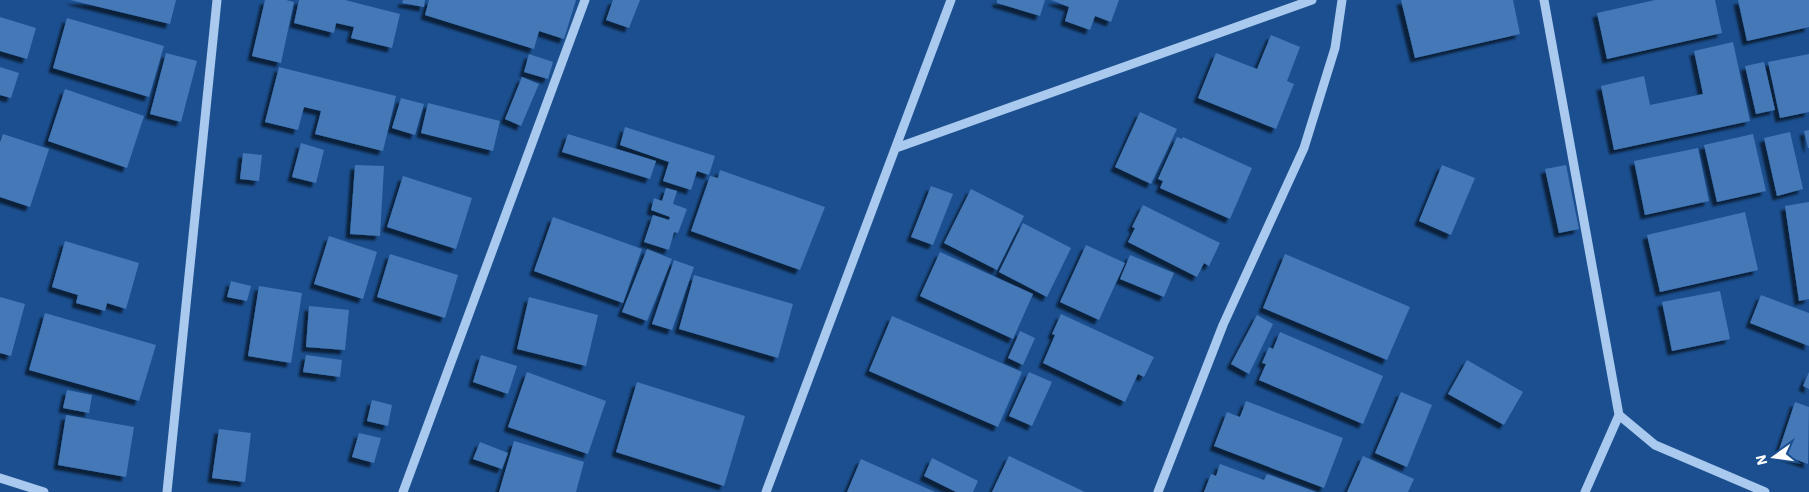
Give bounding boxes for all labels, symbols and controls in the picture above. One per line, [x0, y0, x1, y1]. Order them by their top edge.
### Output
north arrow [1749, 432, 1799, 482]
text: N [1751, 453, 1771, 467]

